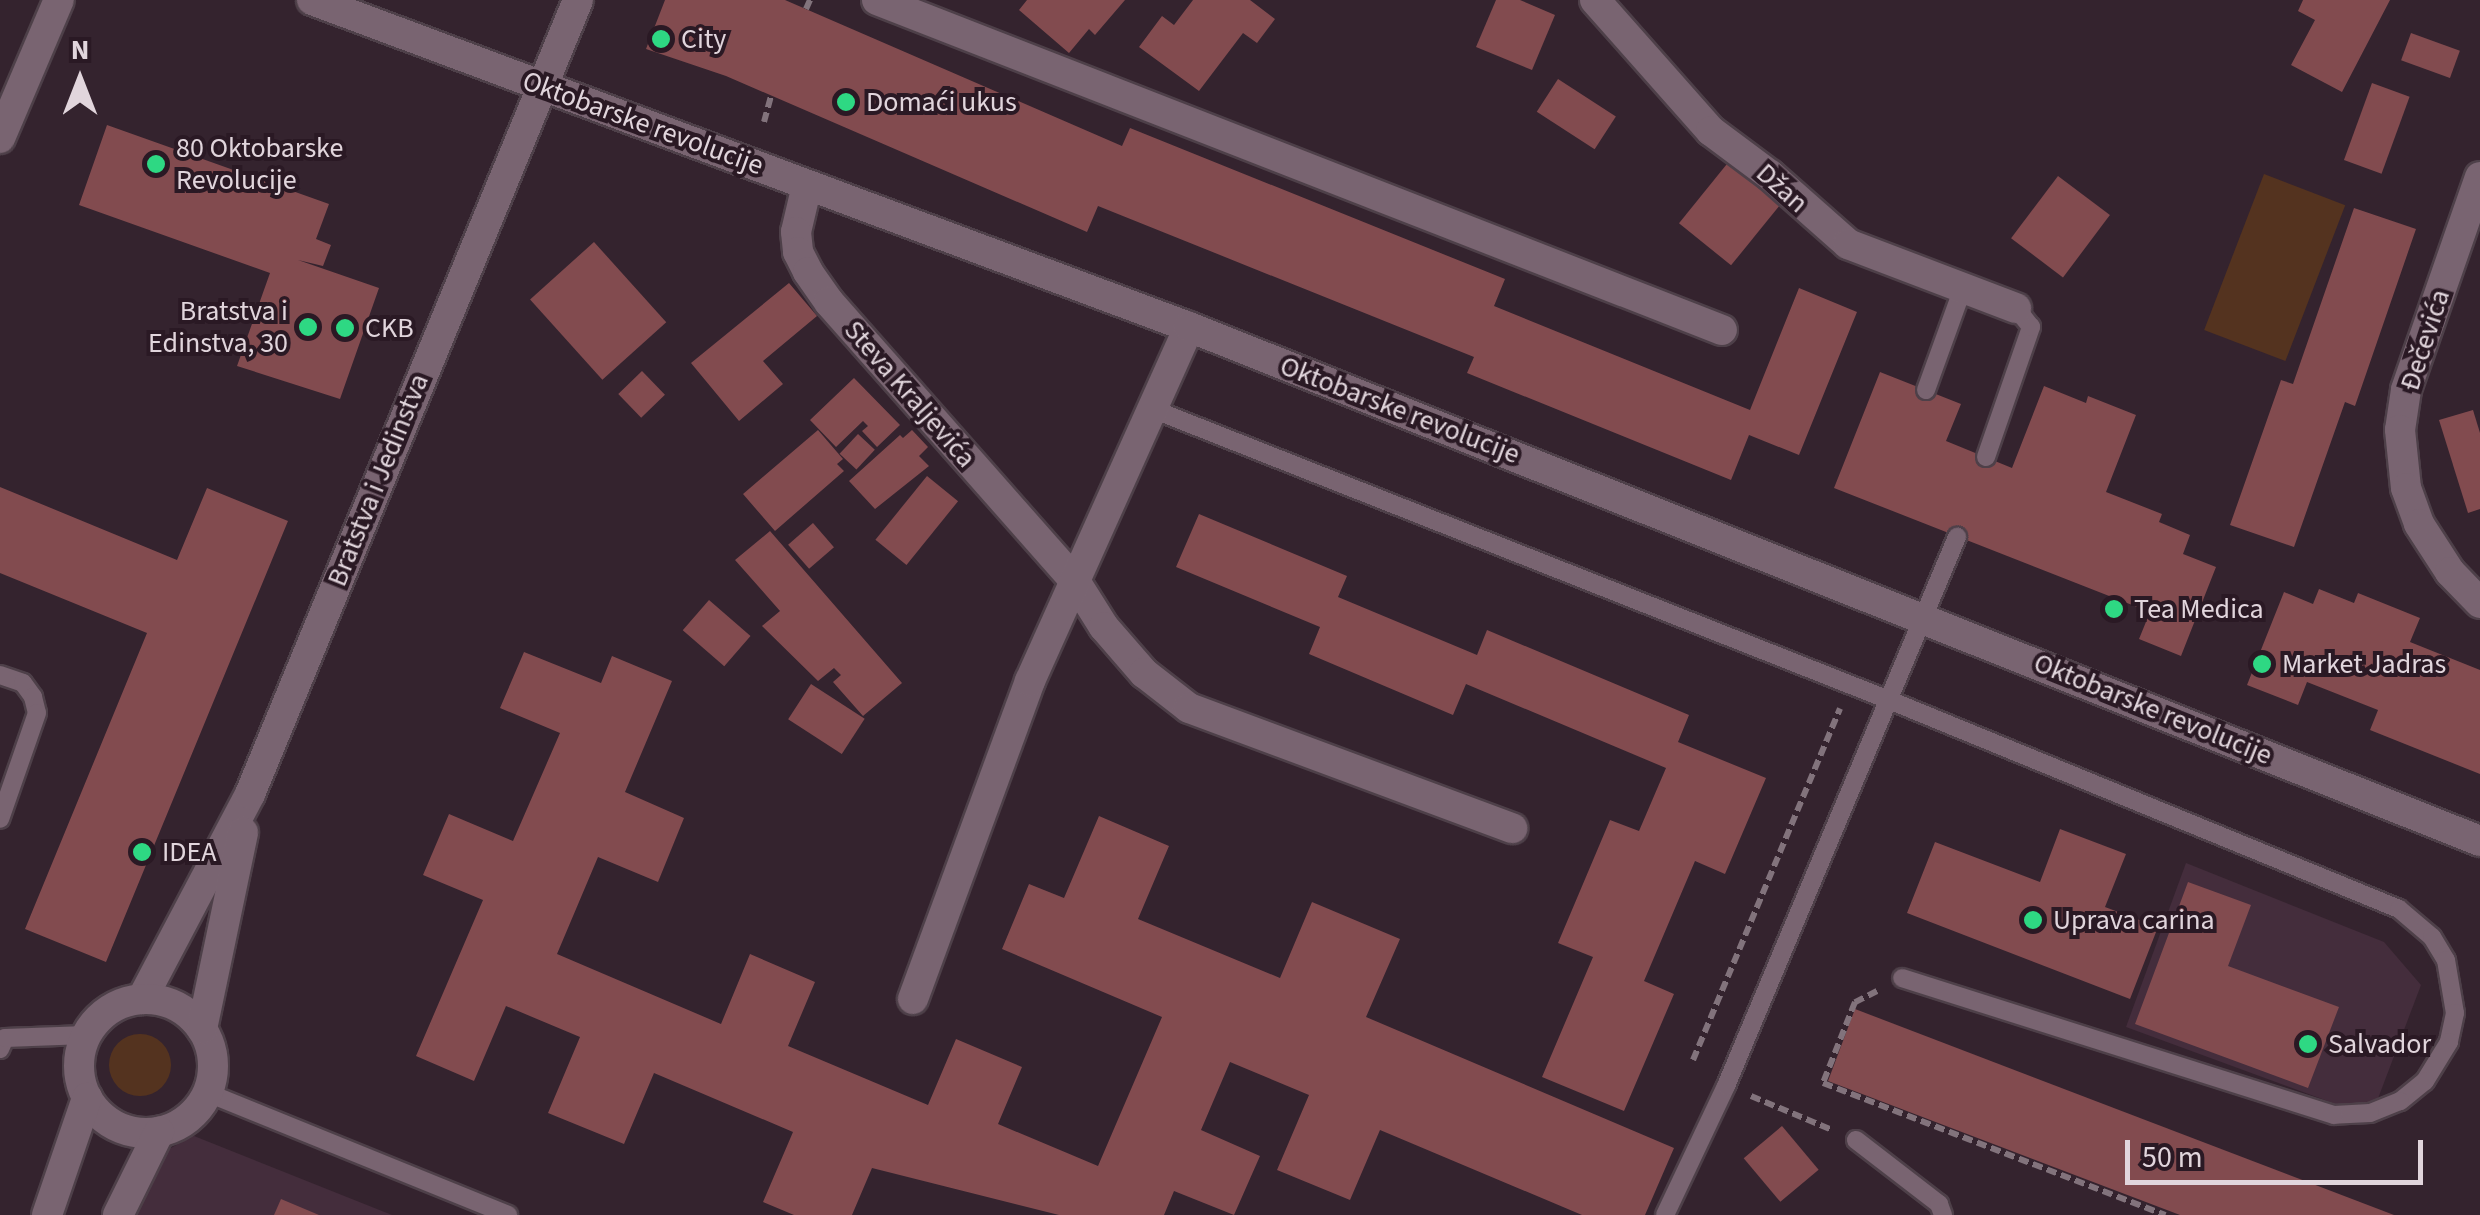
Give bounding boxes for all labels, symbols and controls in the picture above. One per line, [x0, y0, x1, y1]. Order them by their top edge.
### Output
place label: City [681, 22, 726, 56]
marker: City [650, 28, 672, 50]
north arrow [30, 30, 130, 130]
text: N [71, 30, 89, 70]
street label: Oktobarske revolucije [518, 64, 768, 182]
place label: Domaći ukus [866, 85, 1017, 119]
marker: Domaći ukus [835, 91, 857, 113]
place label: 80 Oktobarske Revolucije [176, 131, 343, 197]
marker: 80 Oktobarske Revolucije [145, 153, 167, 175]
street label: Džan [1749, 156, 1815, 220]
street label: Đečevića [2393, 285, 2457, 395]
place label: Bratstva i Edinstva, 30 [148, 294, 288, 360]
place label: CKB [365, 311, 414, 345]
street label: Steva Kraljevića [837, 314, 983, 474]
marker: Bratstva i Edinstva, 30 [297, 316, 319, 338]
marker: CKB [334, 317, 356, 339]
street label: Oktobarske revolucije [1275, 349, 1525, 471]
street label: Bratstva i Jedinstva [320, 369, 436, 591]
place label: Tea Medica [2134, 592, 2264, 626]
marker: Tea Medica [2103, 598, 2125, 620]
street label: Oktobarske revolucije [2029, 646, 2277, 772]
place label: Market Jadras [2282, 647, 2446, 681]
marker: Market Jadras [2251, 653, 2273, 675]
place label: IDEA [162, 835, 217, 869]
marker: IDEA [131, 841, 153, 863]
place label: Uprava carina [2053, 903, 2215, 937]
marker: Uprava carina [2022, 909, 2044, 931]
place label: Salvador [2328, 1027, 2431, 1061]
marker: Salvador [2297, 1033, 2319, 1055]
scale bar [2130, 1120, 2428, 1182]
text: 50 m [2142, 1136, 2203, 1179]

